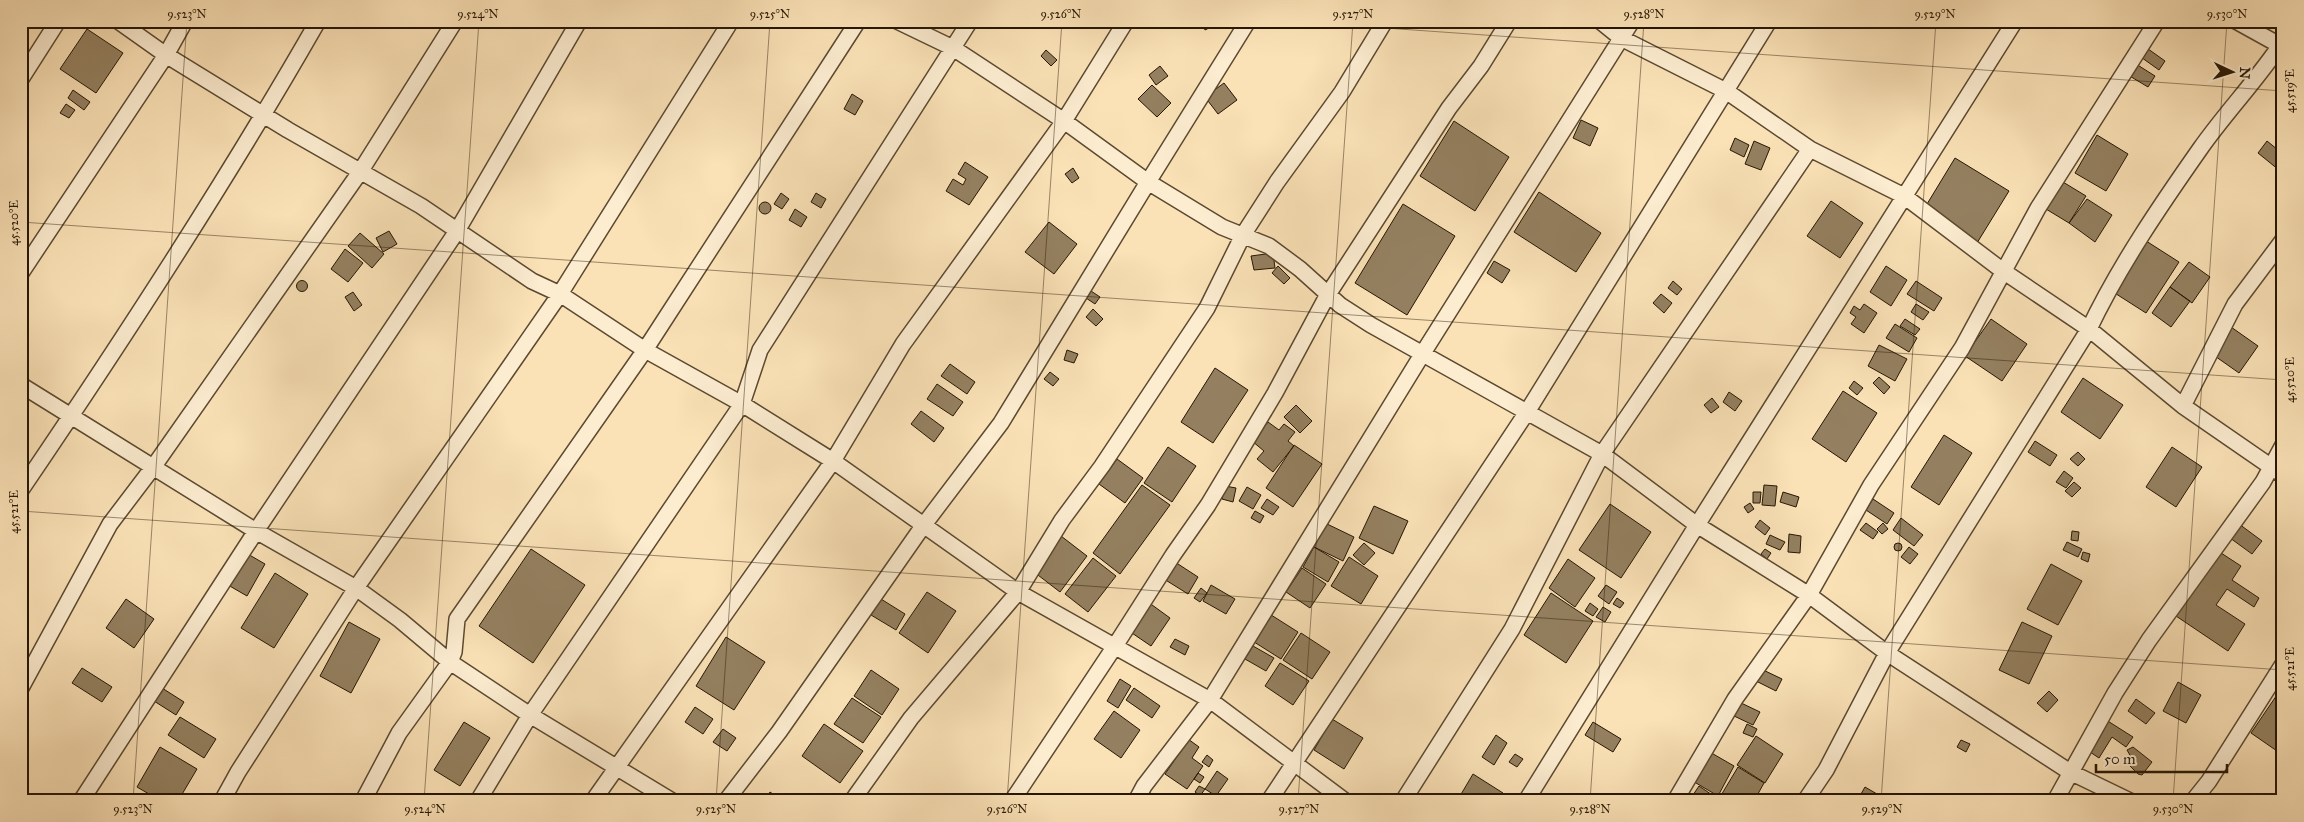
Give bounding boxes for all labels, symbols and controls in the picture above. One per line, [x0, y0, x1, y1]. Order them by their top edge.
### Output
text: 9.523°N [167, 7, 207, 21]
text: 9.524°N [457, 7, 499, 21]
text: 9.525°N [750, 7, 790, 21]
text: 9.526°N [1041, 7, 1081, 21]
text: 9.527°N [1333, 7, 1373, 21]
text: 9.528°N [1623, 7, 1665, 21]
text: 9.529°N [1914, 7, 1956, 21]
text: 9.530°N [2207, 7, 2247, 21]
north arrow [2206, 48, 2256, 98]
text: N [2236, 66, 2253, 80]
text: 45.519°E [2283, 69, 2297, 113]
text: 45.520°E [7, 200, 21, 246]
text: 45.520°E [2283, 357, 2297, 403]
text: 45.521°E [7, 490, 21, 534]
text: 45.521°E [2283, 647, 2297, 691]
scale bar [2096, 742, 2228, 774]
text: 50 m [2104, 750, 2136, 768]
text: 9.523°N [113, 802, 153, 816]
text: 9.524°N [404, 802, 446, 816]
text: 9.525°N [696, 802, 736, 816]
text: 9.526°N [987, 802, 1027, 816]
text: 9.527°N [1279, 802, 1319, 816]
text: 9.528°N [1569, 802, 1611, 816]
text: 9.529°N [1861, 802, 1903, 816]
text: 9.530°N [2153, 802, 2193, 816]

